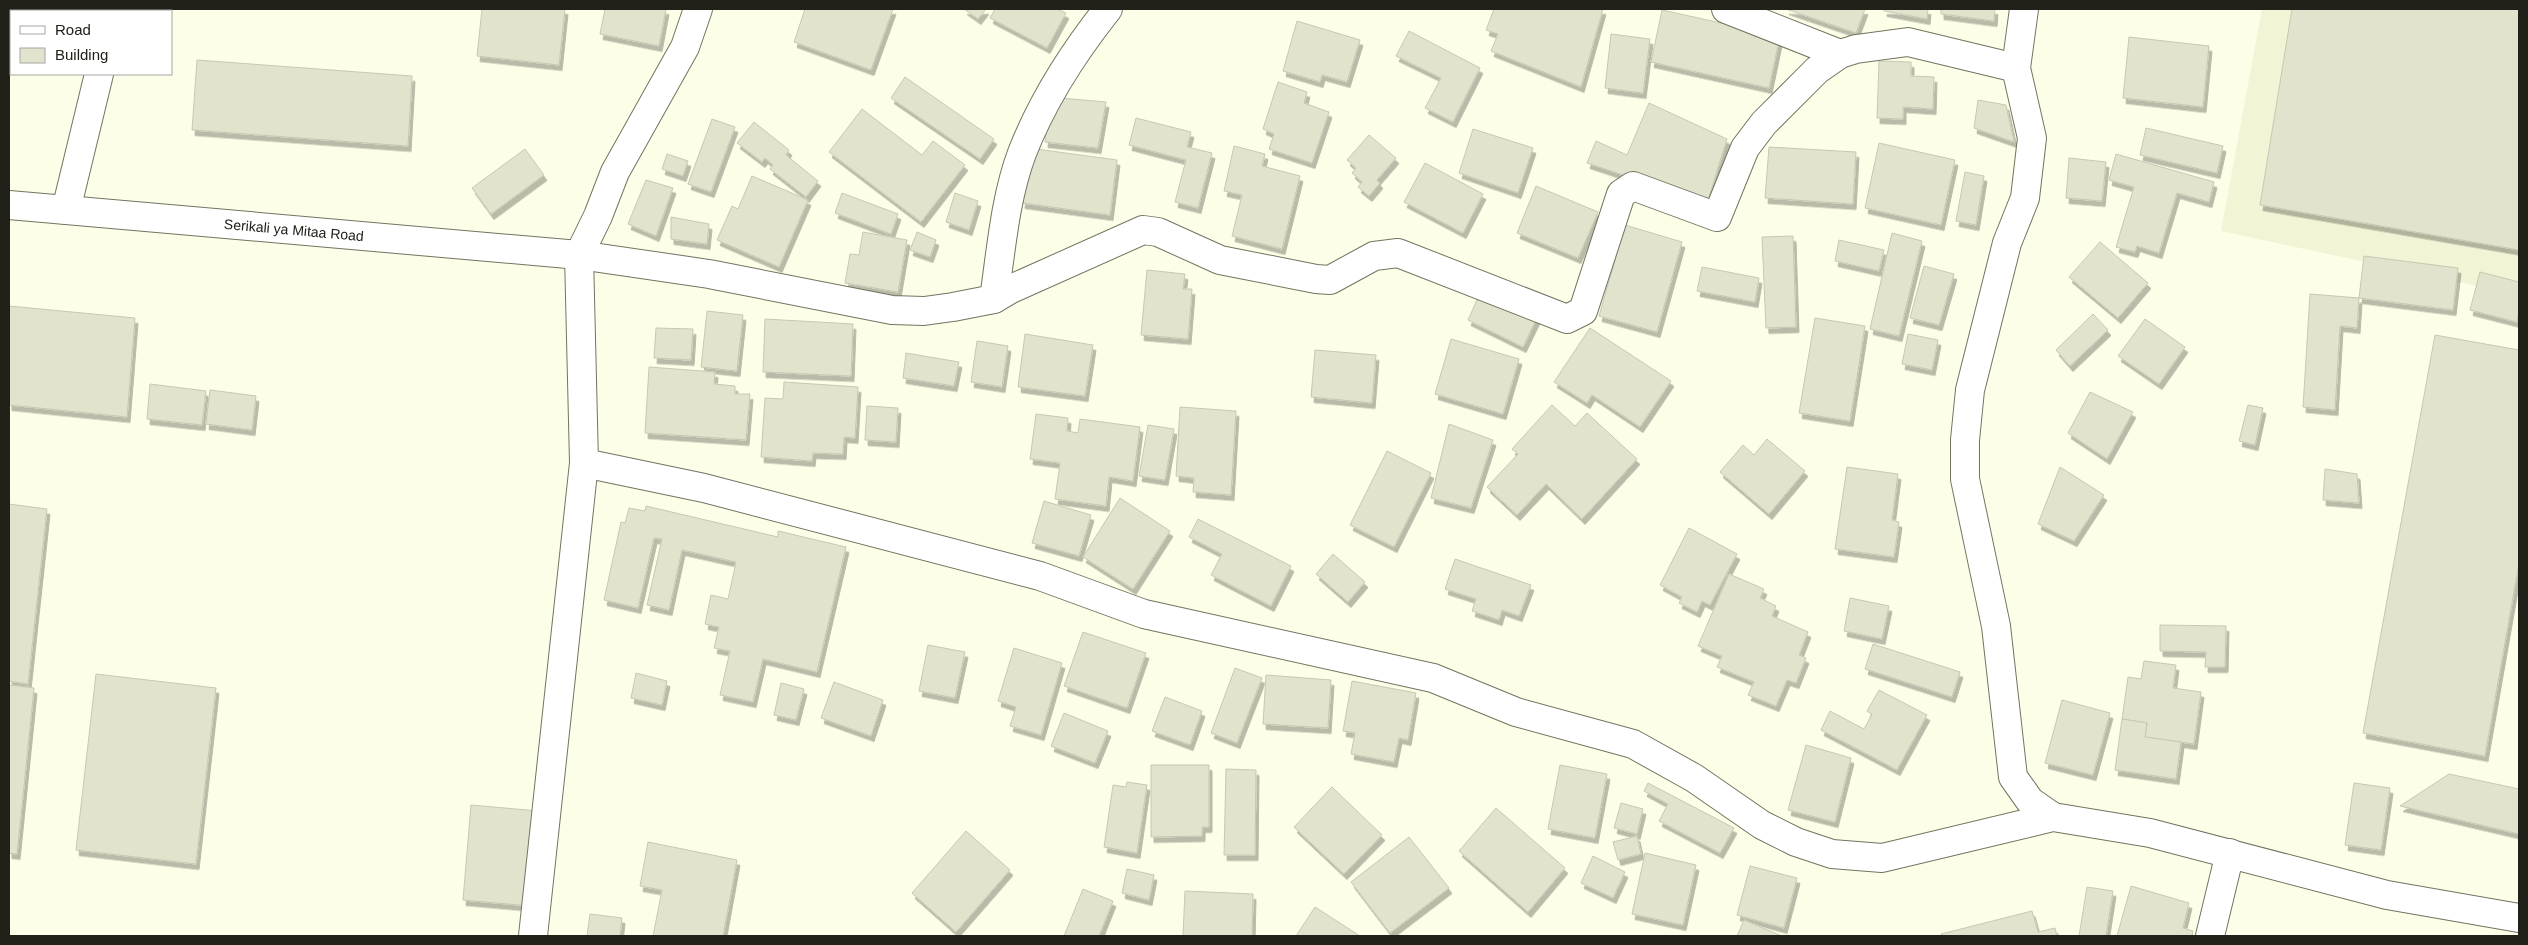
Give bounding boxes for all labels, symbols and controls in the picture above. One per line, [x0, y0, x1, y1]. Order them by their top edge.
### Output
legend [10, 10, 172, 75]
text: Road [55, 21, 91, 38]
text: Building [55, 46, 108, 63]
street label: Serikali ya Mitaa Road [223, 216, 364, 244]

